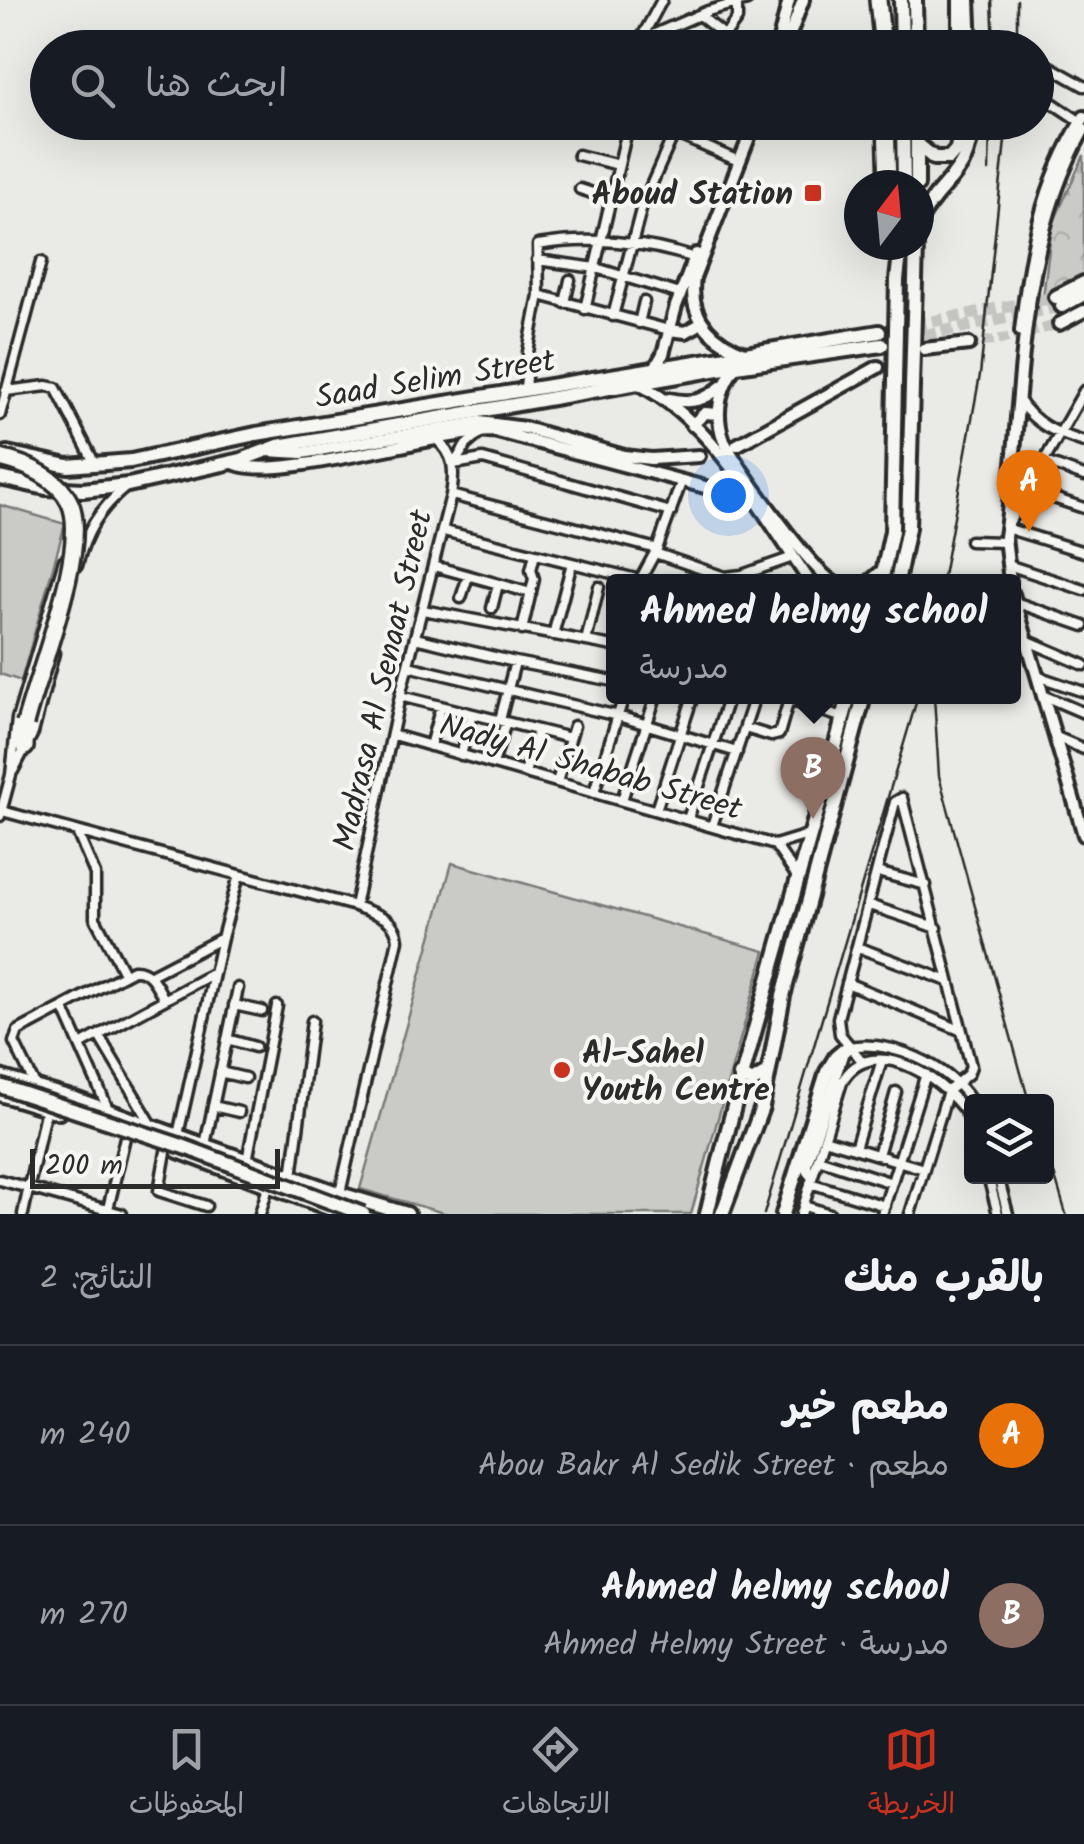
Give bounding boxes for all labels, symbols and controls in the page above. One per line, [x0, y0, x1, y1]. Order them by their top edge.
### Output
search box [30, 30, 1054, 140]
text: ابحث هنا [145, 56, 287, 116]
icon: search [65, 58, 120, 113]
place label: Aboud Station [591, 170, 793, 221]
north arrow [844, 170, 934, 260]
marker: Aboud Station [802, 182, 824, 204]
street label: Saad Selim Street [312, 336, 560, 425]
pin: A [996, 450, 1062, 532]
your location [703, 470, 754, 521]
street label: Madrasa Al Senaat Street [320, 505, 449, 856]
popup [606, 574, 1021, 704]
text: Ahmed helmy school [639, 583, 988, 643]
text: مدرسة [639, 644, 729, 695]
street label: Nady Al Shabab Street [433, 701, 748, 836]
pin: B [780, 736, 846, 819]
place label: Al-Sahel Youth Centre [582, 1029, 770, 1117]
marker: Al-Sahel Youth Centre [551, 1059, 573, 1081]
map controls [964, 1094, 1054, 1184]
button: layers [964, 1094, 1054, 1184]
scale bar [30, 1144, 280, 1188]
text: 200 m [45, 1144, 123, 1189]
text: بالقرب منك [844, 1246, 1044, 1313]
text: النتائج: 2 [40, 1254, 153, 1305]
text: مطعم خير [784, 1379, 949, 1439]
text: 240 m [40, 1410, 131, 1461]
text: A [1001, 1410, 1022, 1461]
text: مطعم · Abou Bakr Al Sedik Street [478, 1441, 949, 1492]
text: Ahmed helmy school [601, 1559, 949, 1619]
text: 270 m [40, 1590, 128, 1641]
text: B [1002, 1590, 1021, 1641]
text: مدرسة · Ahmed Helmy Street [543, 1620, 949, 1671]
tab: المحفوظات [129, 1722, 244, 1828]
tab: الاتجاهات [502, 1722, 610, 1828]
tab: الخريطة [868, 1722, 955, 1828]

